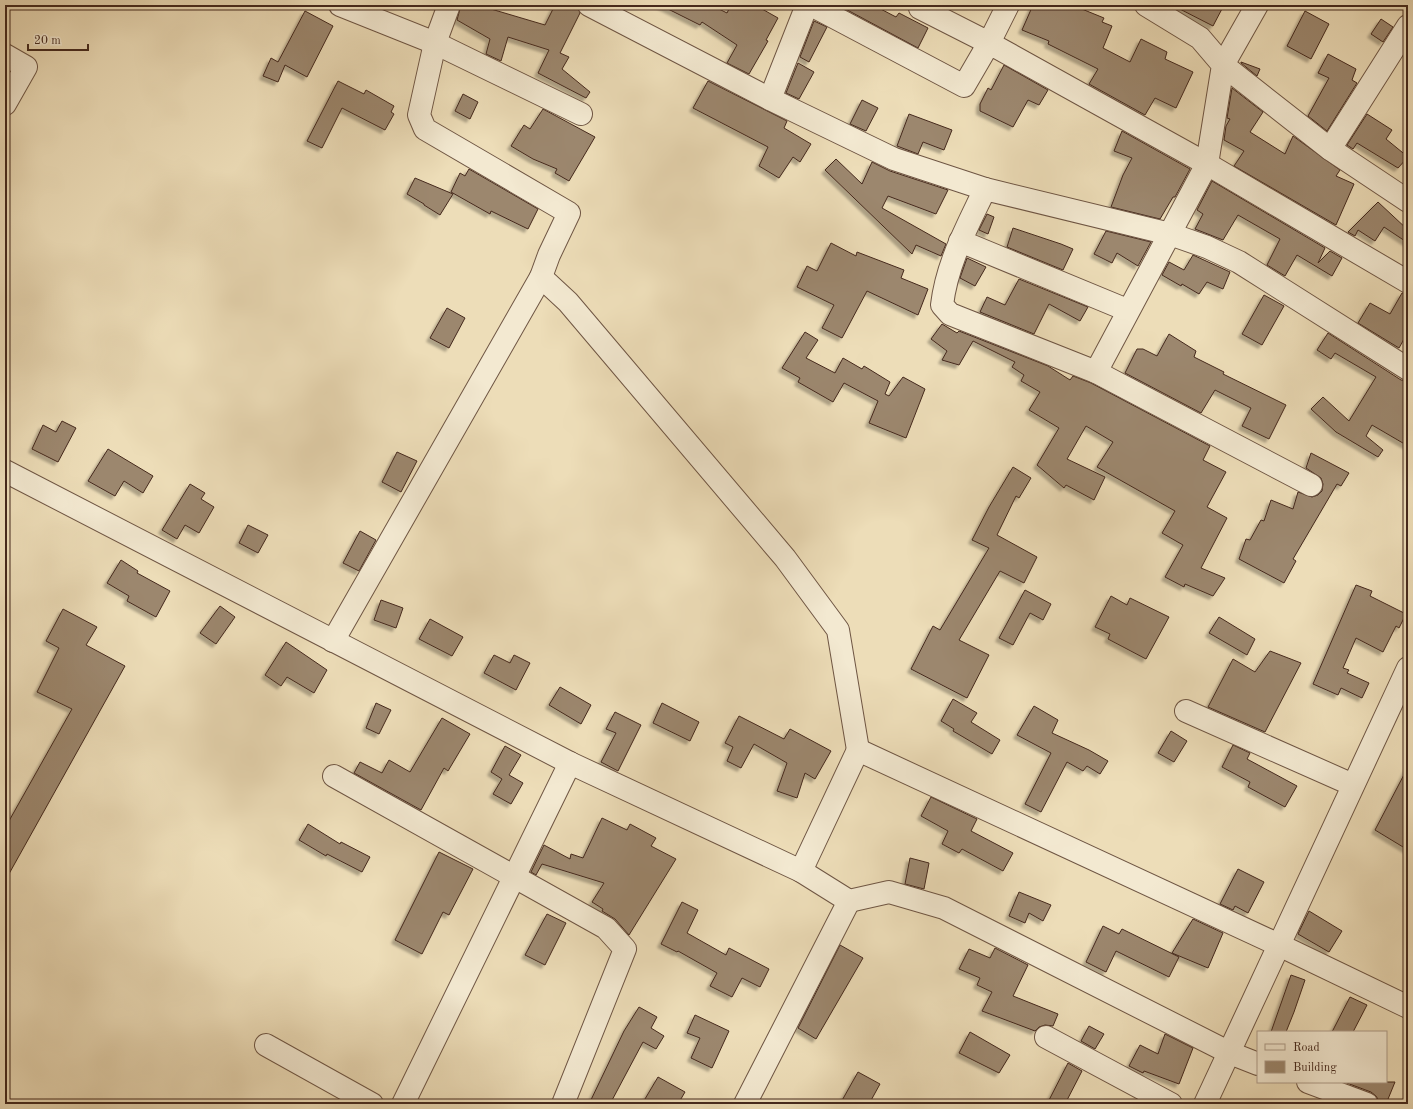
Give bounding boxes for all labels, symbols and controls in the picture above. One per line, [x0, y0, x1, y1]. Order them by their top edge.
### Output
scale bar [28, 26, 88, 52]
text: 20 m [34, 35, 61, 47]
legend [1257, 1031, 1387, 1083]
text: Road [1293, 1042, 1320, 1054]
text: Building [1293, 1062, 1337, 1074]

